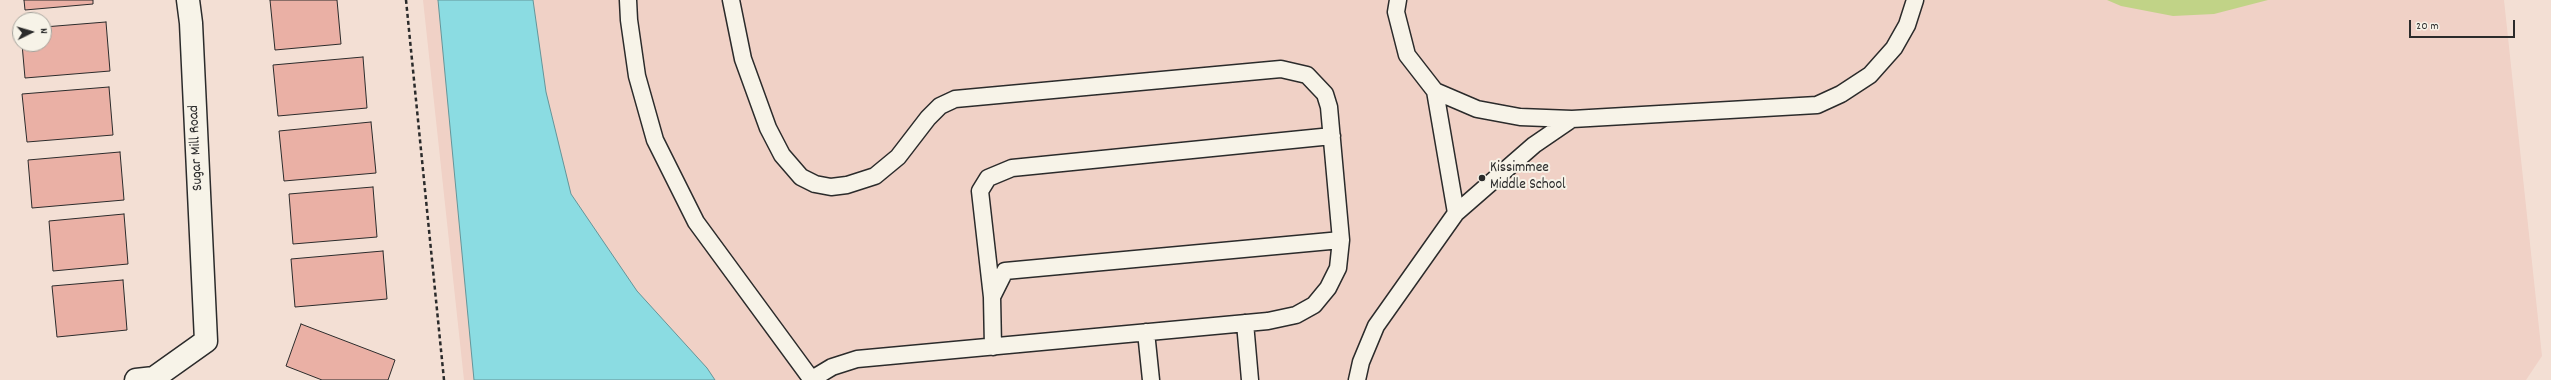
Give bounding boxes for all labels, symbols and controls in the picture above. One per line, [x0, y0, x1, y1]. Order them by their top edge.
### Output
north arrow [12, 12, 52, 52]
scale bar [2411, 12, 2517, 38]
text: 20 m [2416, 18, 2439, 35]
text: N [35, 28, 51, 34]
street label: Sugar Mill Road [186, 105, 208, 191]
place label: Kissimmee Middle School [1490, 160, 1566, 195]
marker: Kissimmee Middle School [1477, 173, 1487, 183]

